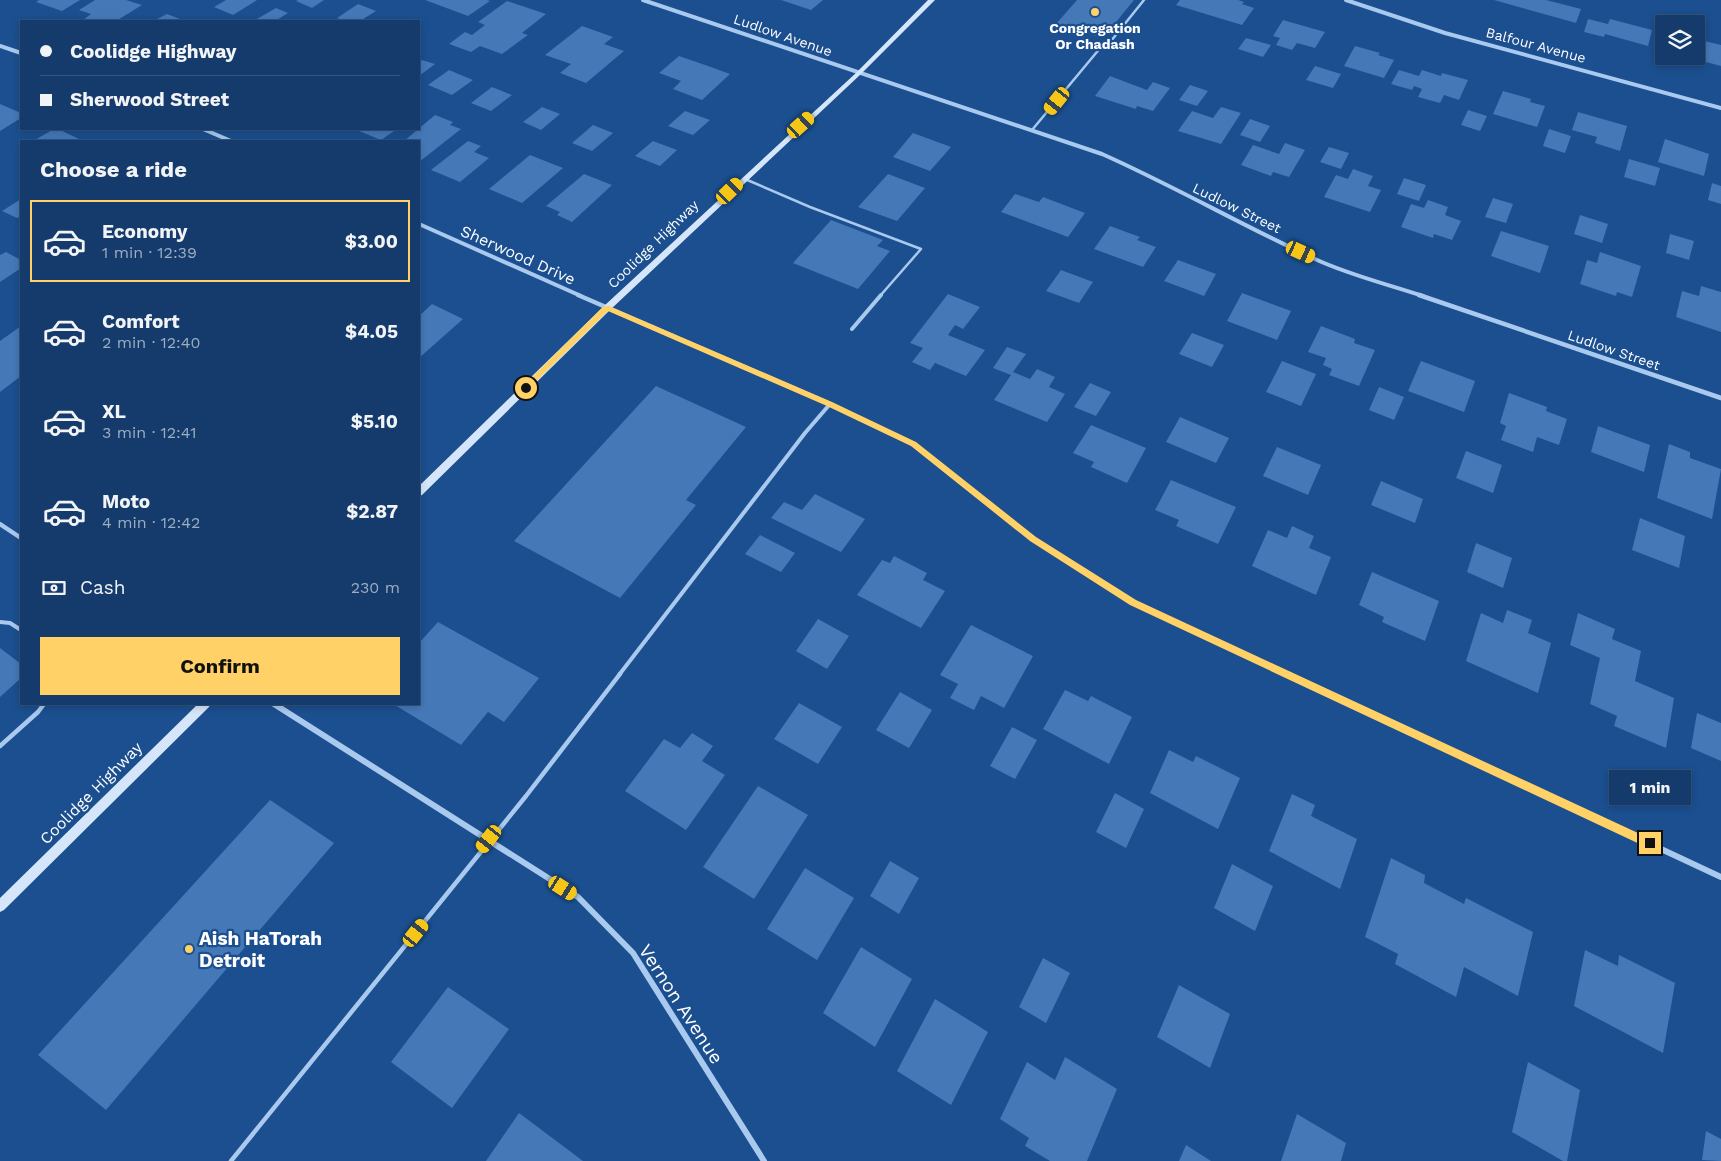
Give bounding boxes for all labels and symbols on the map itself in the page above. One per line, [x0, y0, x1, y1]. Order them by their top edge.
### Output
marker: Congregation Or Chadash [1089, 6, 1101, 18]
street label: Ludlow Avenue [732, 11, 834, 59]
place label: Congregation Or Chadash [1049, 20, 1141, 52]
street label: Balfour Avenue [1484, 24, 1588, 66]
car [1041, 85, 1072, 117]
car [784, 109, 817, 141]
car [713, 175, 746, 207]
street label: Ludlow Street [1190, 180, 1284, 236]
street label: Coolidge Highway [604, 196, 702, 291]
street label: Sherwood Drive [458, 221, 578, 289]
car [1284, 239, 1317, 265]
street label: Ludlow Street [1566, 327, 1662, 373]
route start [515, 377, 537, 399]
street label: Coolidge Highway [36, 737, 147, 848]
callout: 1 min [1609, 770, 1691, 806]
car [473, 823, 504, 855]
route end [1639, 832, 1661, 854]
car [546, 874, 579, 902]
car [400, 917, 431, 949]
place label: Aish HaTorah Detroit [199, 927, 322, 972]
street label: Vernon Avenue [634, 940, 728, 1068]
marker: Aish HaTorah Detroit [183, 943, 195, 955]

